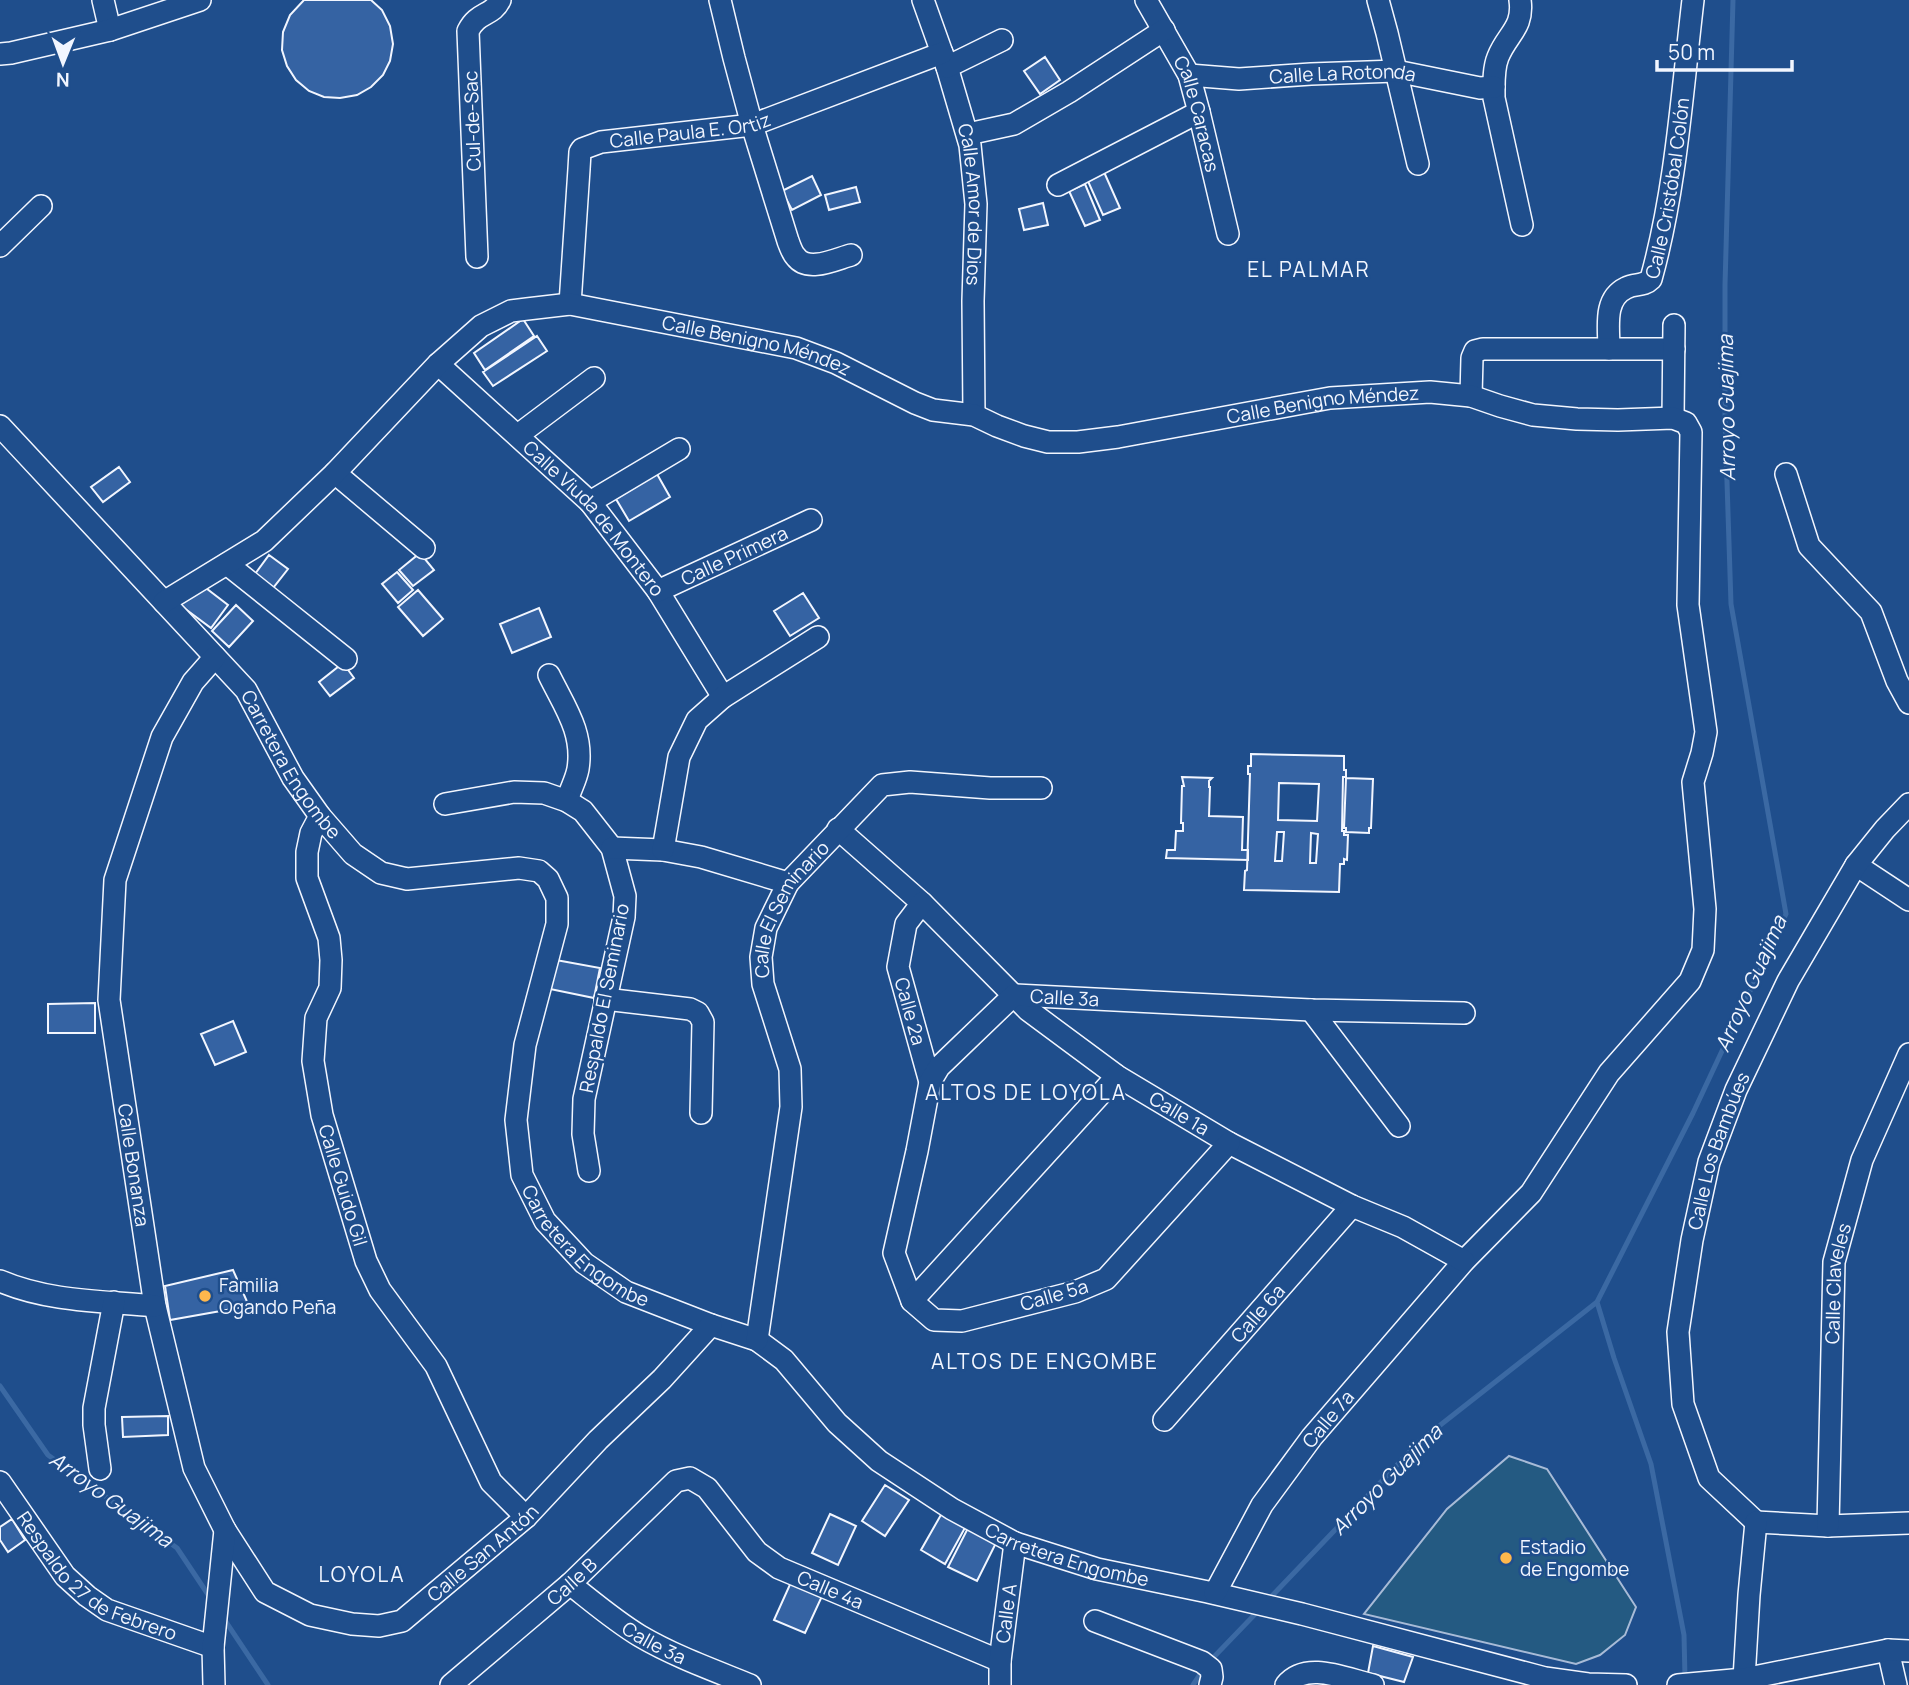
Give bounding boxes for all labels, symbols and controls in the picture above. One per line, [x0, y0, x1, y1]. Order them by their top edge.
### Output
north arrow [28, 28, 98, 98]
scale bar [1657, 28, 1792, 72]
text: 50 m [1668, 38, 1715, 66]
street label: Calle Caracas [1167, 51, 1226, 175]
street label: Calle La Rotonda [1268, 58, 1418, 90]
text: N [56, 67, 70, 93]
street label: Cul-de-Sac [457, 70, 487, 172]
street label: Calle Cristóbal Colón [1639, 96, 1695, 281]
street label: Calle Paula E. Ortiz [608, 106, 774, 154]
street label: Calle Amor de Dios [951, 120, 989, 286]
district label: EL PALMAR [1247, 255, 1371, 283]
street label: Calle Benigno Méndez [660, 309, 856, 382]
water label: Arroyo Guajima [1711, 333, 1741, 481]
street label: Calle Benigno Méndez [1224, 380, 1420, 430]
street label: Calle Viuda de Montero [518, 435, 670, 602]
street label: Calle Primera [677, 520, 792, 592]
street label: Carretera Engombe [235, 685, 347, 844]
street label: Calle El Seminario [748, 835, 835, 979]
street label: Respaldo El Seminario [573, 901, 635, 1095]
water label: Arroyo Guajima [1708, 910, 1793, 1056]
street label: Calle 2a [888, 974, 932, 1048]
street label: Calle 3a [1030, 983, 1100, 1012]
street label: Calle Los Bambúes [1682, 1068, 1756, 1232]
district label: ALTOS DE LOYOLA [925, 1078, 1127, 1106]
street label: Calle 1a [1144, 1085, 1214, 1141]
street label: Calle Bonanza [112, 1102, 156, 1228]
street label: Calle Guido Gil [313, 1121, 374, 1249]
street label: Carretera Engombe [516, 1180, 653, 1313]
street label: Calle Claveles [1819, 1220, 1857, 1344]
place label: Familia Ogando Peña [219, 1272, 336, 1320]
street label: Calle 5a [1017, 1273, 1091, 1317]
street label: Calle 6a [1225, 1278, 1291, 1348]
marker: Familia Ogando Peña [197, 1288, 213, 1304]
district label: ALTOS DE ENGOMBE [931, 1347, 1159, 1375]
street label: Calle 7a [1296, 1385, 1360, 1453]
water label: Arroyo Guajima [1325, 1417, 1449, 1541]
water label: Arroyo Guajima [44, 1445, 180, 1554]
street label: Calle San Antón [422, 1499, 544, 1608]
street label: Respaldo 27 de Febrero [11, 1506, 180, 1646]
street label: Carretera Engombe [980, 1516, 1151, 1592]
place label: Estadio de Engombe [1520, 1534, 1629, 1582]
marker: Estadio de Engombe [1498, 1550, 1514, 1566]
street label: Calle B [541, 1552, 603, 1611]
district label: LOYOLA [319, 1560, 405, 1588]
street label: Calle 4a [793, 1564, 867, 1615]
street label: Calle A [989, 1582, 1023, 1645]
street label: Calle 3a [617, 1615, 690, 1670]

